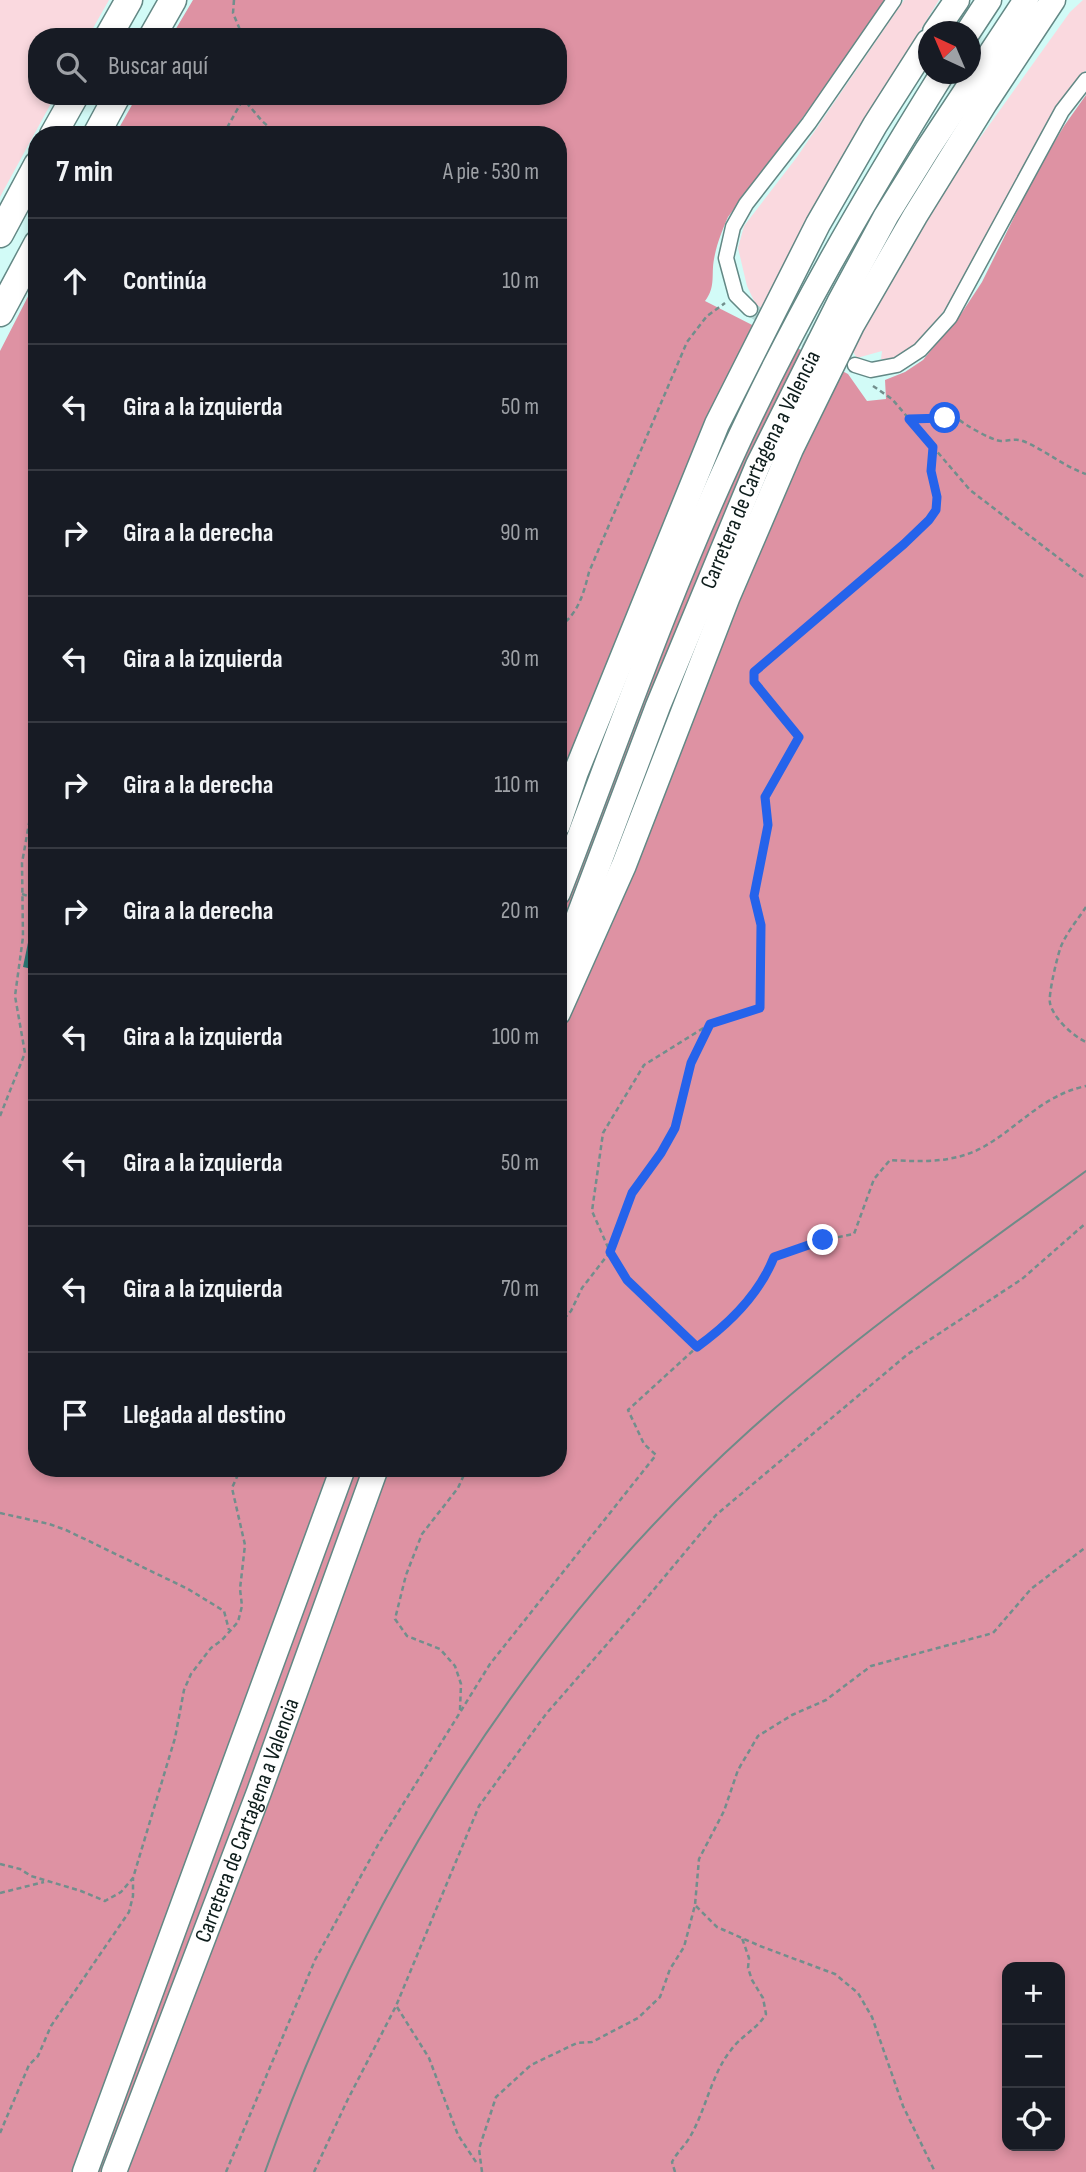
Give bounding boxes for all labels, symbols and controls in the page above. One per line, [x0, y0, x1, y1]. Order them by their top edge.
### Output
north arrow [918, 21, 981, 84]
search box [28, 28, 567, 105]
icon: search [52, 48, 90, 86]
text: Buscar aquí [108, 51, 208, 82]
text: 7 min [56, 154, 113, 190]
text: A pie · 530 m [443, 158, 539, 186]
icon: ahead [56, 262, 94, 300]
text: Continúa [123, 266, 207, 297]
text: 10 m [502, 267, 539, 295]
street label: Carretera de Cartagena a Valencia [694, 346, 827, 593]
icon: left [56, 388, 94, 426]
text: Gira a la izquierda [123, 392, 283, 423]
text: 50 m [501, 393, 539, 421]
route start [929, 402, 960, 433]
icon: right [56, 514, 94, 552]
text: Gira a la derecha [123, 518, 273, 549]
text: 90 m [500, 519, 539, 547]
icon: left [56, 640, 94, 678]
text: Gira a la izquierda [123, 644, 283, 675]
text: 30 m [501, 645, 539, 673]
icon: right [56, 766, 94, 804]
text: Gira a la derecha [123, 770, 273, 801]
text: 110 m [494, 771, 539, 799]
icon: right [56, 892, 94, 930]
text: Gira a la derecha [123, 896, 273, 927]
text: 20 m [501, 897, 539, 925]
icon: left [56, 1018, 94, 1056]
text: Gira a la izquierda [123, 1022, 283, 1053]
text: 100 m [492, 1023, 539, 1051]
icon: left [56, 1144, 94, 1182]
text: Gira a la izquierda [123, 1148, 283, 1179]
text: 50 m [501, 1149, 539, 1177]
route end [807, 1224, 838, 1255]
icon: left [56, 1270, 94, 1308]
text: Gira a la izquierda [123, 1274, 283, 1305]
text: 70 m [501, 1275, 539, 1303]
icon: arrive [56, 1396, 94, 1434]
text: Llegada al destino [123, 1400, 286, 1431]
street label: Carretera de Cartagena a Valencia [189, 1694, 306, 1947]
map controls [1002, 1962, 1065, 2151]
button: + [1002, 1962, 1065, 2025]
button: − [1002, 2025, 1065, 2088]
button: locate [1002, 2088, 1065, 2151]

